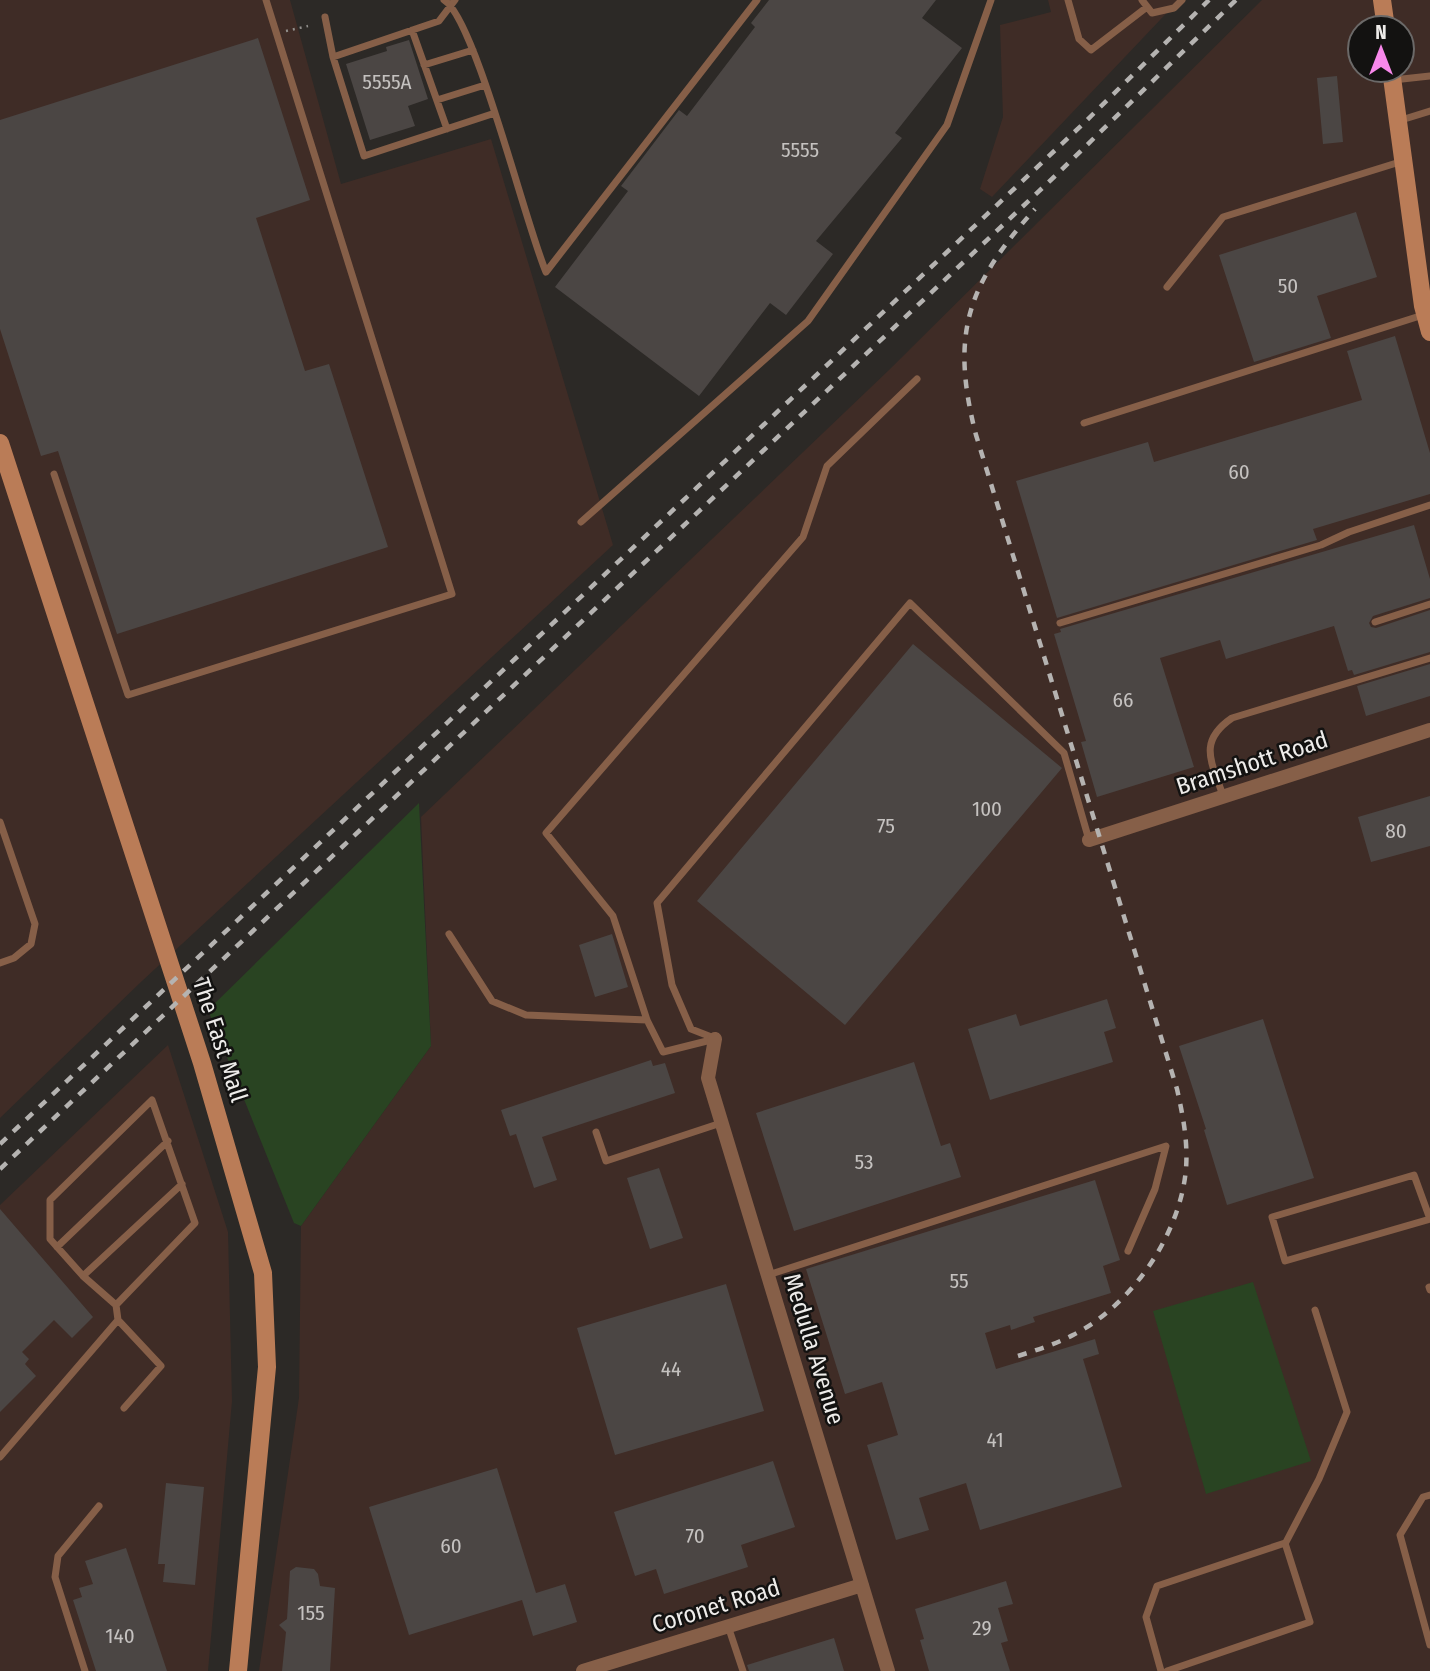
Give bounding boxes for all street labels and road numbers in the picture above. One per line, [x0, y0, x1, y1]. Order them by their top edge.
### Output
street label: Bramshott Road [1173, 725, 1331, 801]
street label: The East Mall [187, 974, 253, 1106]
street label: Medulla Avenue [778, 1270, 850, 1428]
street label: Coronet Road [649, 1573, 783, 1639]

